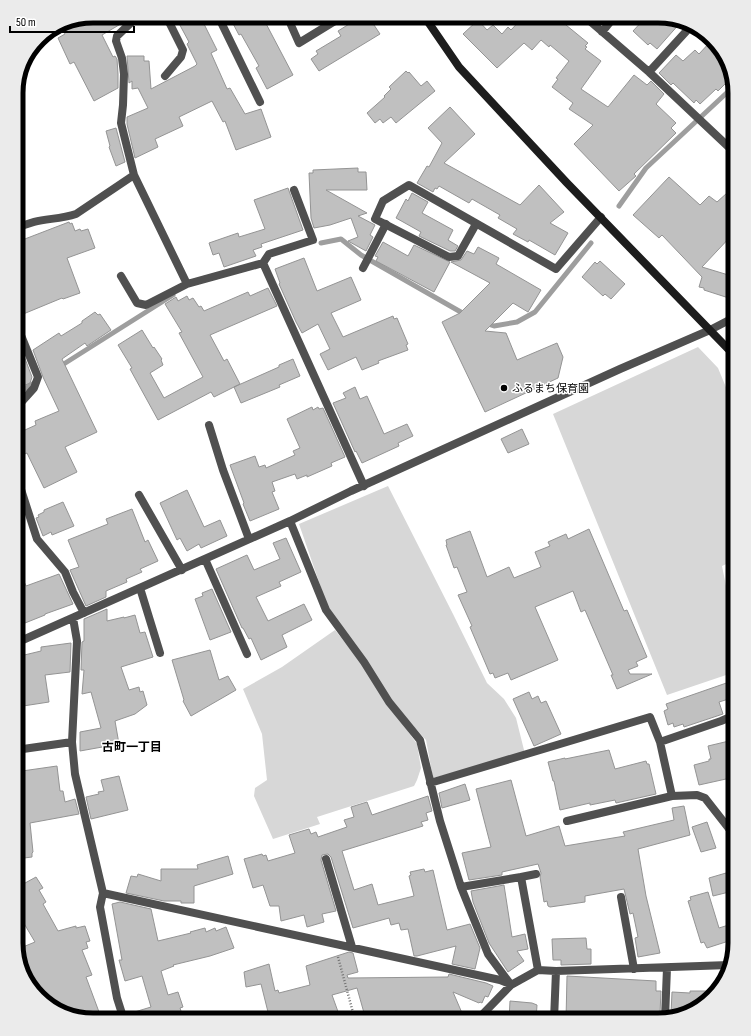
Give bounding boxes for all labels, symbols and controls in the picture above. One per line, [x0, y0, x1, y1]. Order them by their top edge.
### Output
scale bar [10, 8, 134, 34]
text: 50 m [16, 15, 36, 30]
place label: ふるまち保育園 [512, 382, 589, 395]
marker: ふるまち保育園 [499, 383, 509, 393]
district label: 古町一丁目 [102, 740, 162, 755]

